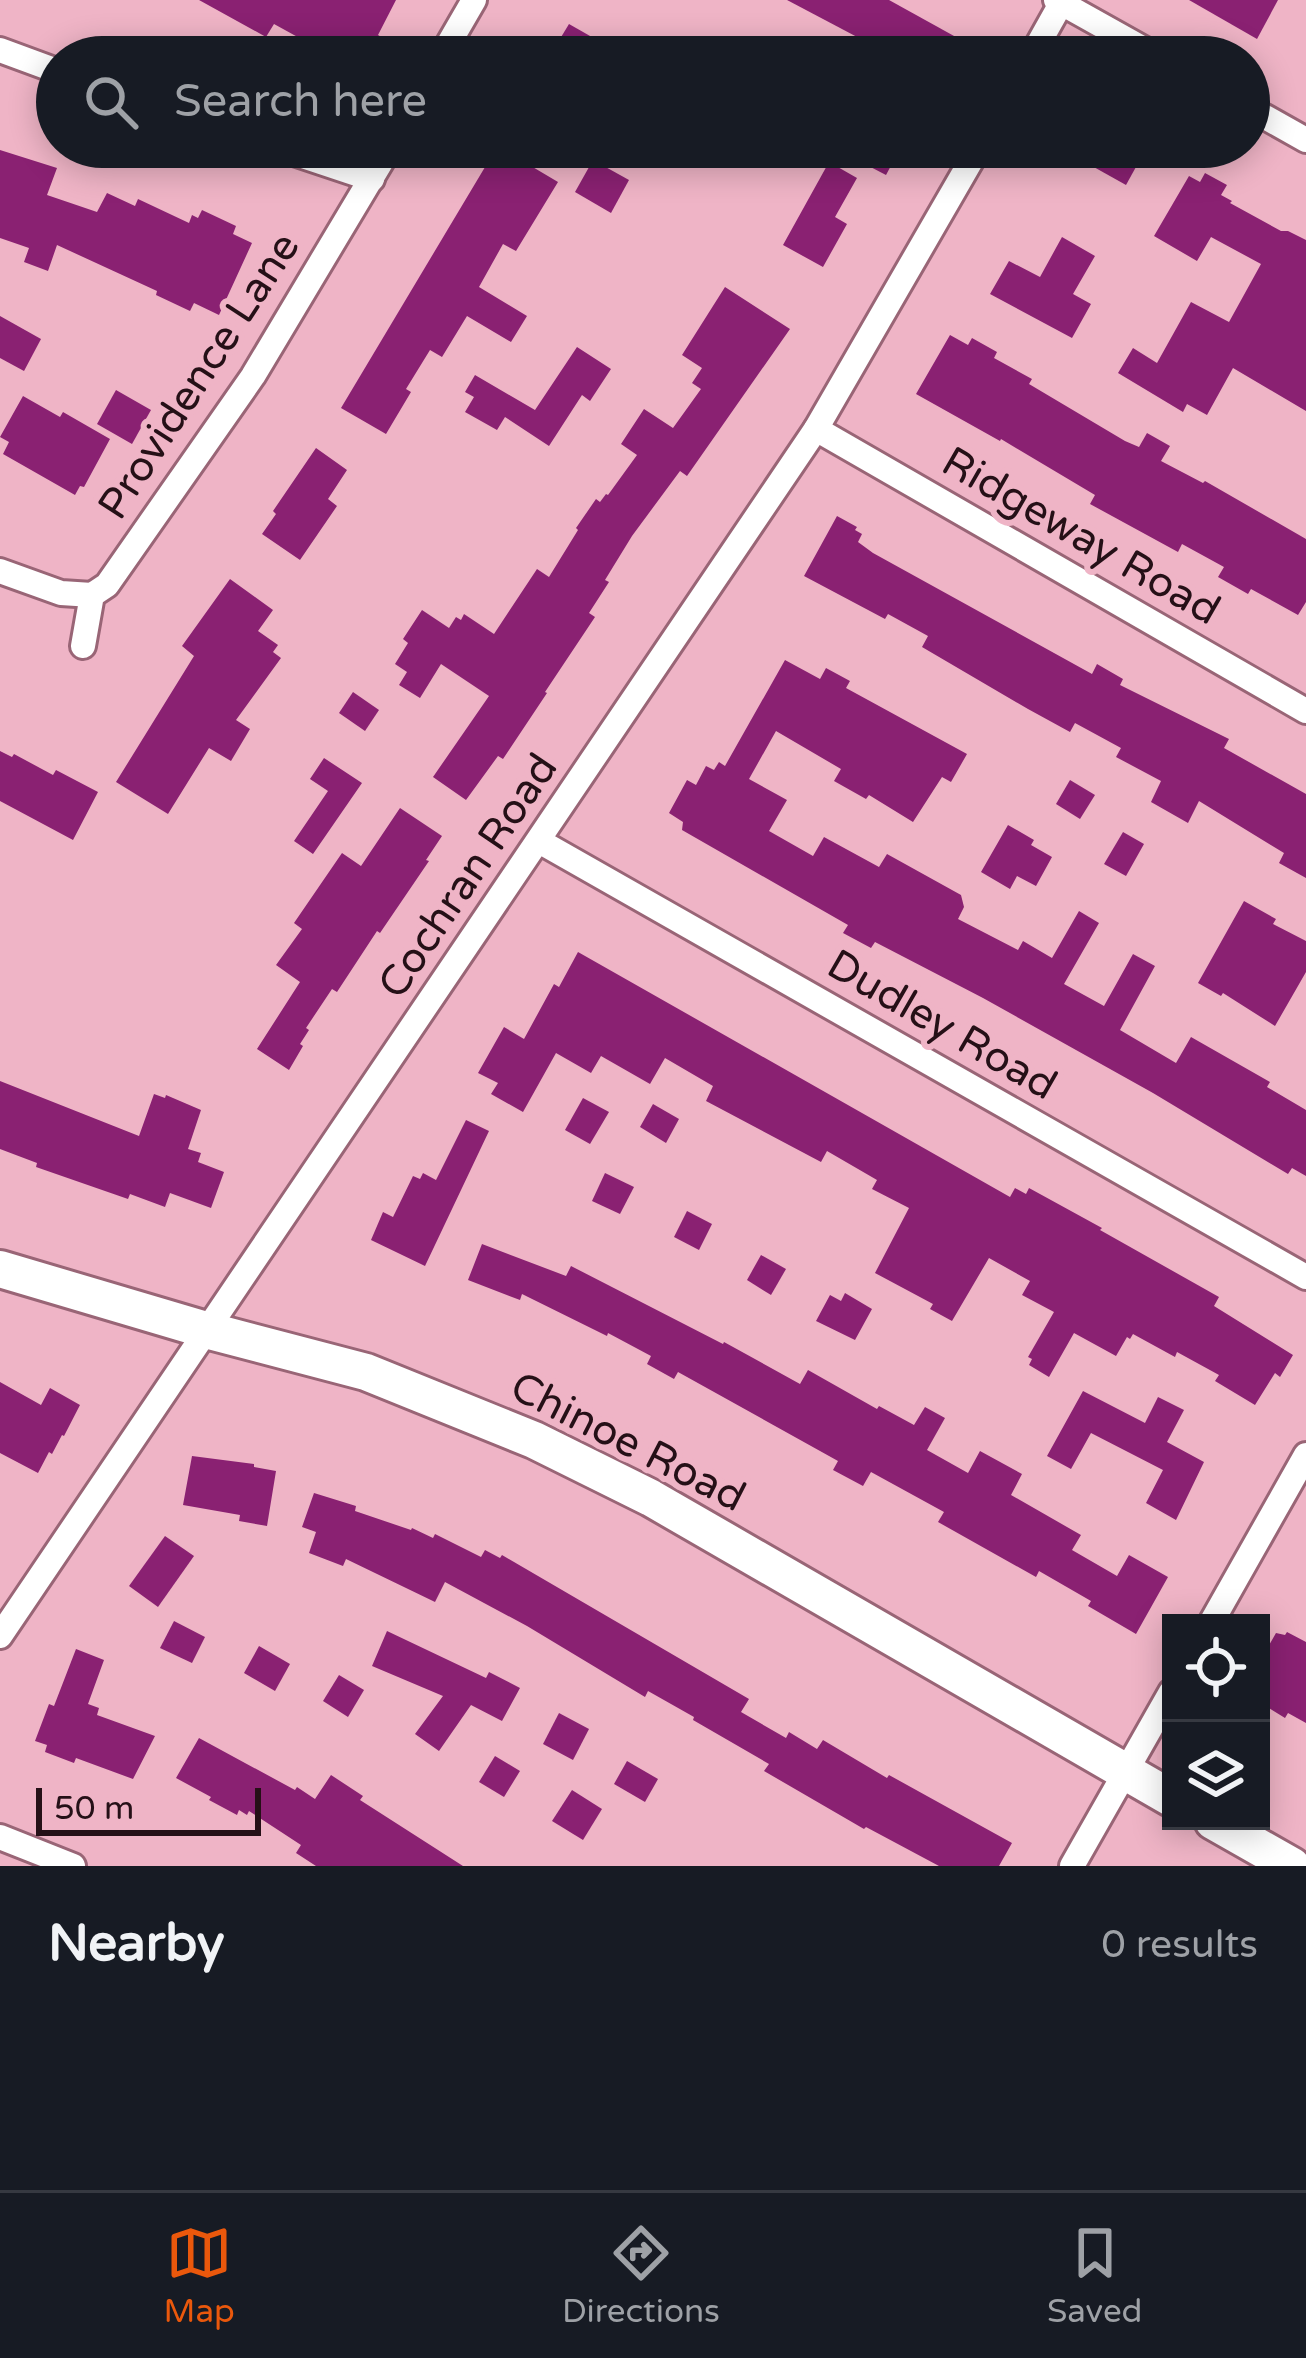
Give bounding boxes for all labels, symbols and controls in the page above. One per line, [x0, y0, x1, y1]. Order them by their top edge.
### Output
search box [36, 36, 1270, 168]
icon: search [78, 69, 144, 135]
text: Search here [174, 75, 427, 129]
street label: Providence Lane [87, 223, 311, 529]
street label: Ridgeway Road [933, 436, 1229, 636]
street label: Cochran Road [368, 744, 568, 1008]
street label: Dudley Road [818, 939, 1066, 1111]
street label: Chinoe Road [502, 1361, 754, 1523]
map controls [1162, 1614, 1270, 1830]
button: locate [1162, 1614, 1270, 1722]
button: layers [1162, 1722, 1270, 1830]
scale bar [36, 1782, 261, 1835]
text: 50 m [54, 1789, 134, 1828]
text: Nearby [48, 1913, 225, 1975]
text: 0 results [1101, 1921, 1258, 1968]
tab: Map [164, 2220, 235, 2331]
tab: Directions [562, 2220, 720, 2331]
tab: Saved [1047, 2220, 1142, 2331]

